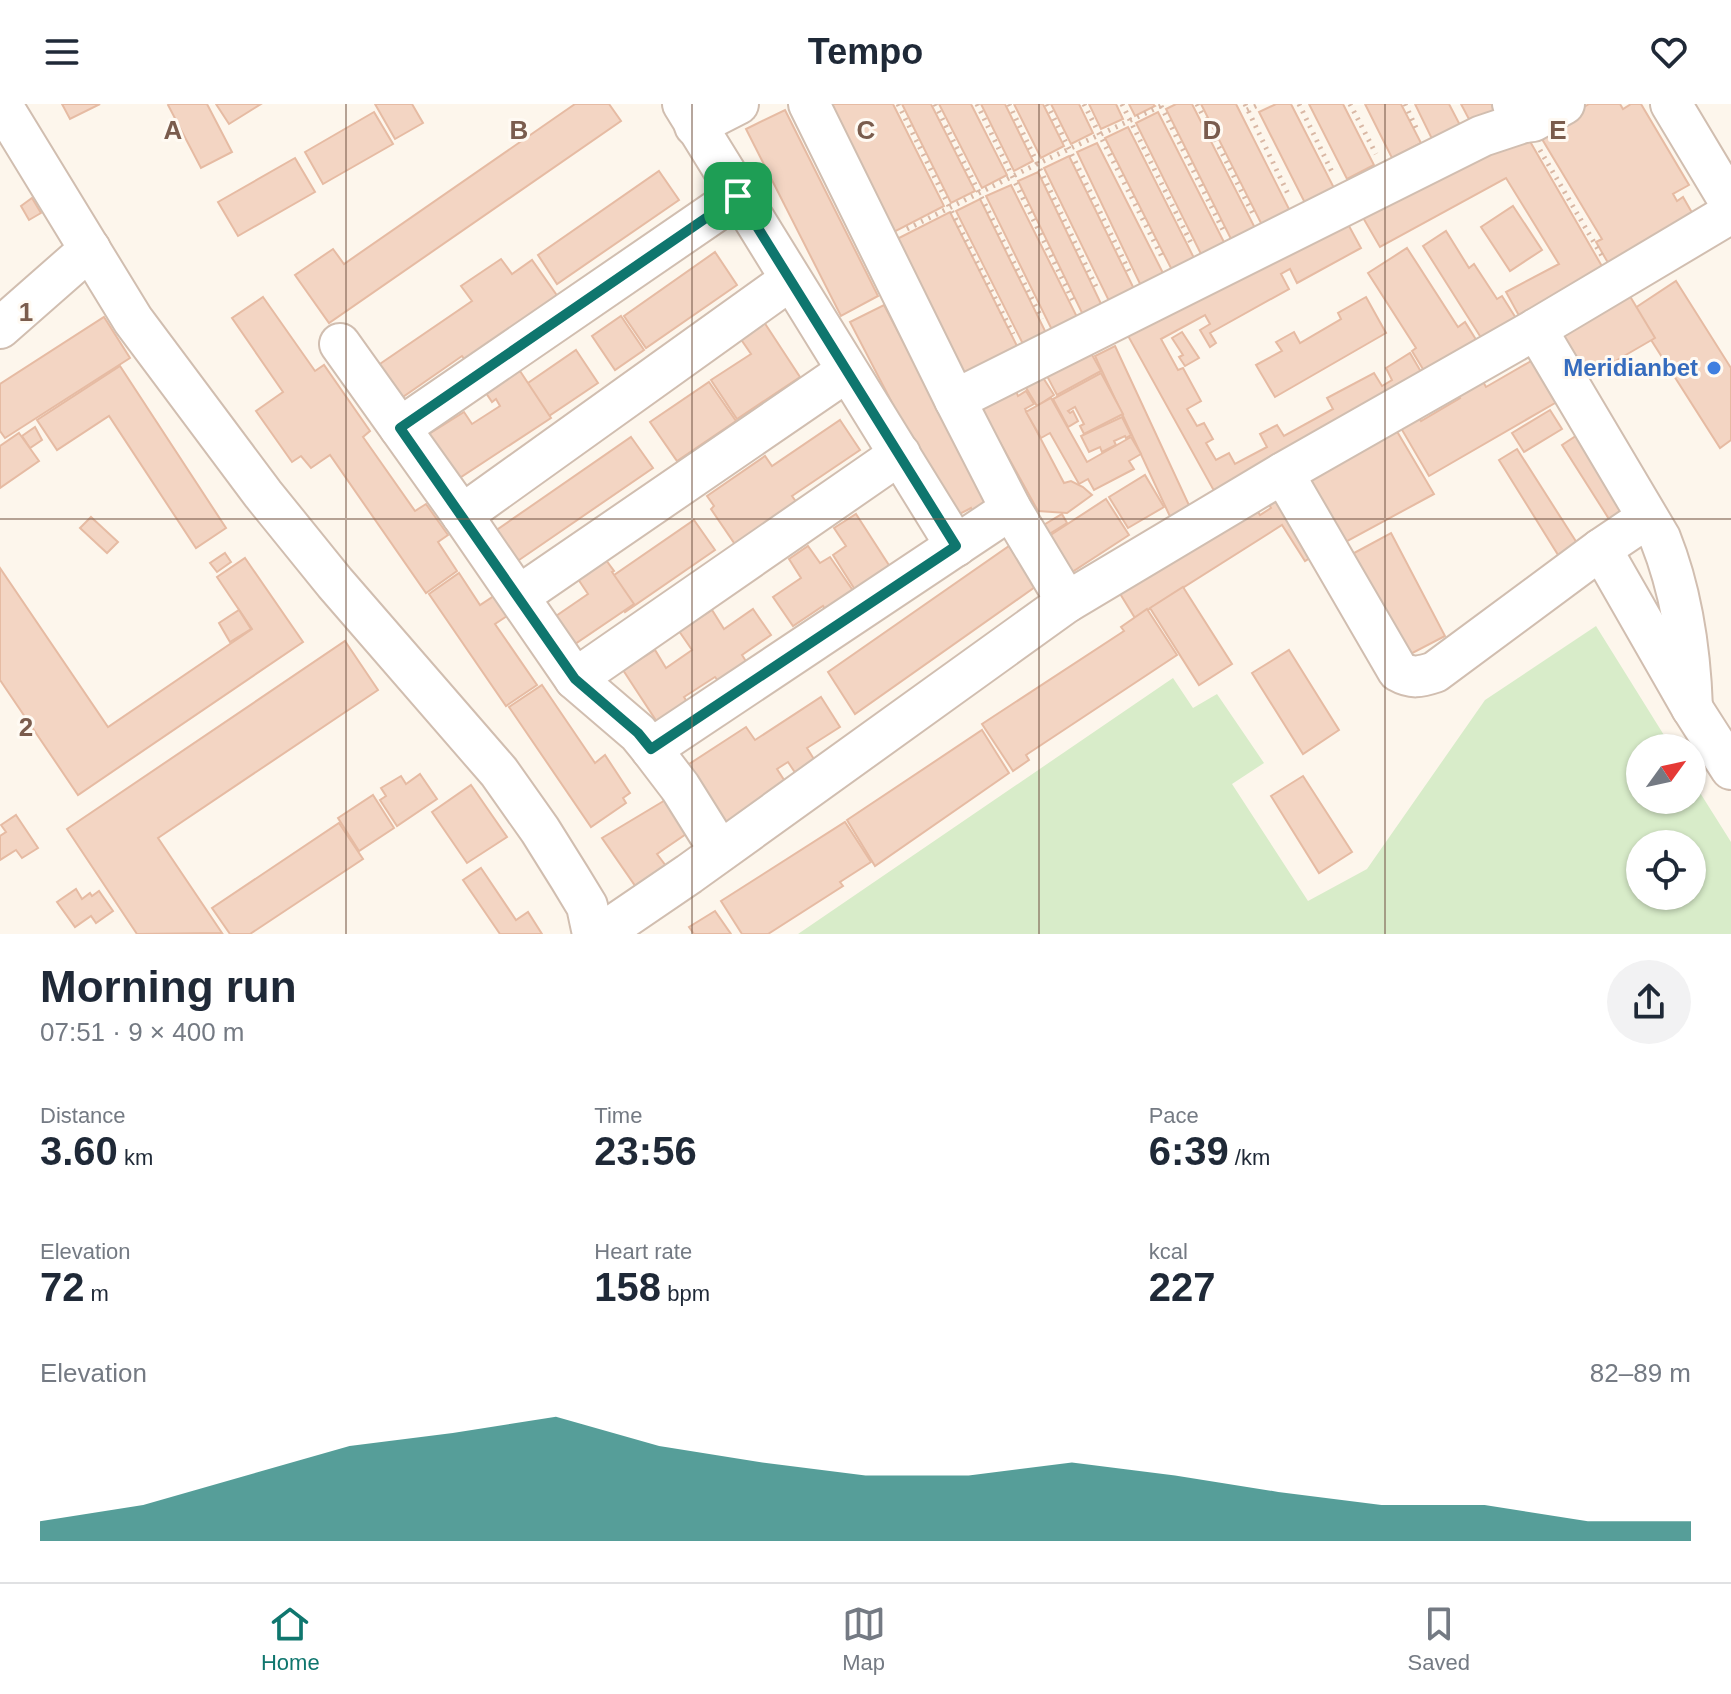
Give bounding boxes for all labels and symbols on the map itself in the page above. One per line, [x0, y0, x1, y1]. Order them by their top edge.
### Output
text: A [164, 115, 183, 145]
text: B [510, 115, 528, 145]
text: C [857, 115, 876, 145]
text: D [1203, 115, 1221, 145]
text: E [1549, 115, 1567, 145]
pin [704, 162, 772, 230]
text: 1 [19, 297, 33, 327]
place label: Meridianbet [1563, 354, 1698, 381]
marker: Meridianbet [1705, 359, 1723, 377]
text: 2 [19, 712, 33, 742]
north arrow [1626, 734, 1706, 814]

